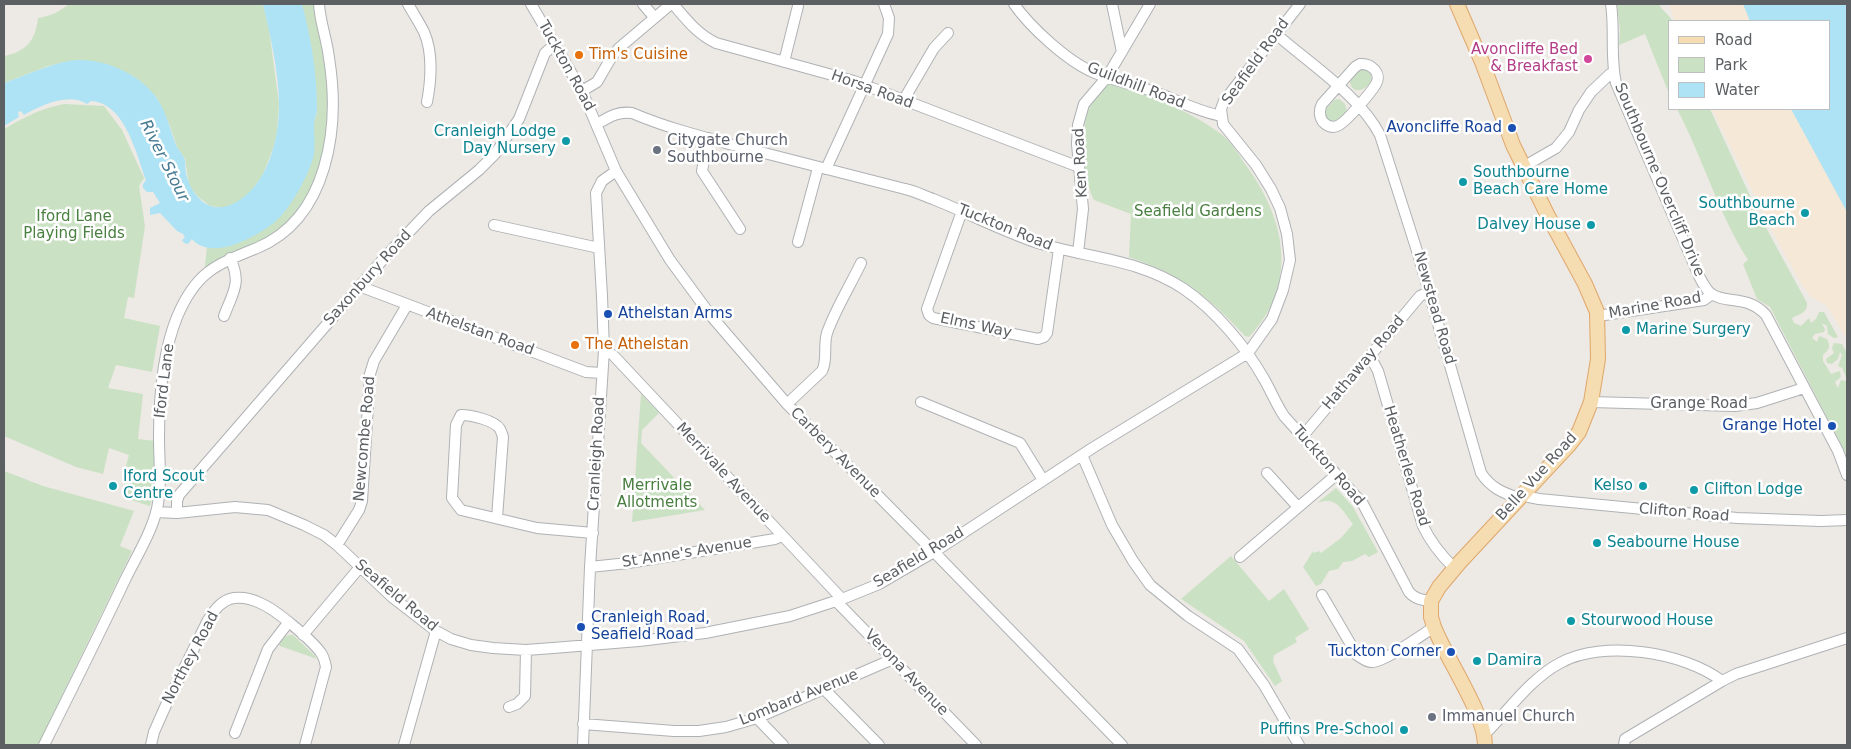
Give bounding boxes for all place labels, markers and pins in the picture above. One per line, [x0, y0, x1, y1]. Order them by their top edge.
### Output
place label: Avoncliffe Bed & Breakfast [1471, 41, 1578, 76]
place label: Tim's Cuisine [589, 46, 688, 64]
marker: Tim's Cuisine [573, 49, 585, 61]
marker: Avoncliffe Bed & Breakfast [1582, 53, 1594, 65]
place label: Avoncliffe Road [1387, 119, 1502, 137]
marker: Avoncliffe Road [1506, 122, 1518, 134]
place label: Cranleigh Lodge Day Nursery [434, 123, 556, 158]
place label: Citygate Church Southbourne [667, 132, 788, 167]
marker: Cranleigh Lodge Day Nursery [560, 135, 572, 147]
marker: Citygate Church Southbourne [651, 144, 663, 156]
place label: Southbourne Beach Care Home [1473, 164, 1608, 199]
marker: Southbourne Beach Care Home [1457, 176, 1469, 188]
place label: Southbourne Beach [1699, 195, 1795, 230]
marker: Southbourne Beach [1799, 207, 1811, 219]
place label: Dalvey House [1477, 216, 1581, 234]
marker: Dalvey House [1585, 219, 1597, 231]
place label: Athelstan Arms [618, 305, 733, 323]
marker: Athelstan Arms [602, 308, 614, 320]
place label: Marine Surgery [1636, 321, 1751, 339]
marker: Marine Surgery [1620, 324, 1632, 336]
place label: The Athelstan [585, 336, 689, 354]
marker: The Athelstan [569, 339, 581, 351]
place label: Grange Hotel [1722, 417, 1822, 435]
marker: Grange Hotel [1826, 420, 1838, 432]
place label: Iford Scout Centre [123, 468, 204, 503]
place label: Kelso [1594, 477, 1633, 495]
marker: Iford Scout Centre [107, 480, 119, 492]
marker: Kelso [1637, 480, 1649, 492]
place label: Clifton Lodge [1704, 481, 1803, 499]
marker: Clifton Lodge [1688, 484, 1700, 496]
place label: Seabourne House [1607, 534, 1740, 552]
marker: Seabourne House [1591, 537, 1603, 549]
place label: Cranleigh Road, Seafield Road [591, 609, 710, 644]
place label: Stourwood House [1581, 612, 1713, 630]
marker: Stourwood House [1565, 615, 1577, 627]
marker: Cranleigh Road, Seafield Road [575, 621, 587, 633]
place label: Tuckton Corner [1328, 643, 1441, 661]
marker: Tuckton Corner [1445, 646, 1457, 658]
place label: Damira [1487, 652, 1542, 670]
marker: Damira [1471, 655, 1483, 667]
place label: Immanuel Church [1442, 708, 1575, 726]
marker: Immanuel Church [1426, 711, 1438, 723]
place label: Puffins Pre-School [1260, 721, 1394, 739]
marker: Puffins Pre-School [1398, 724, 1410, 736]

